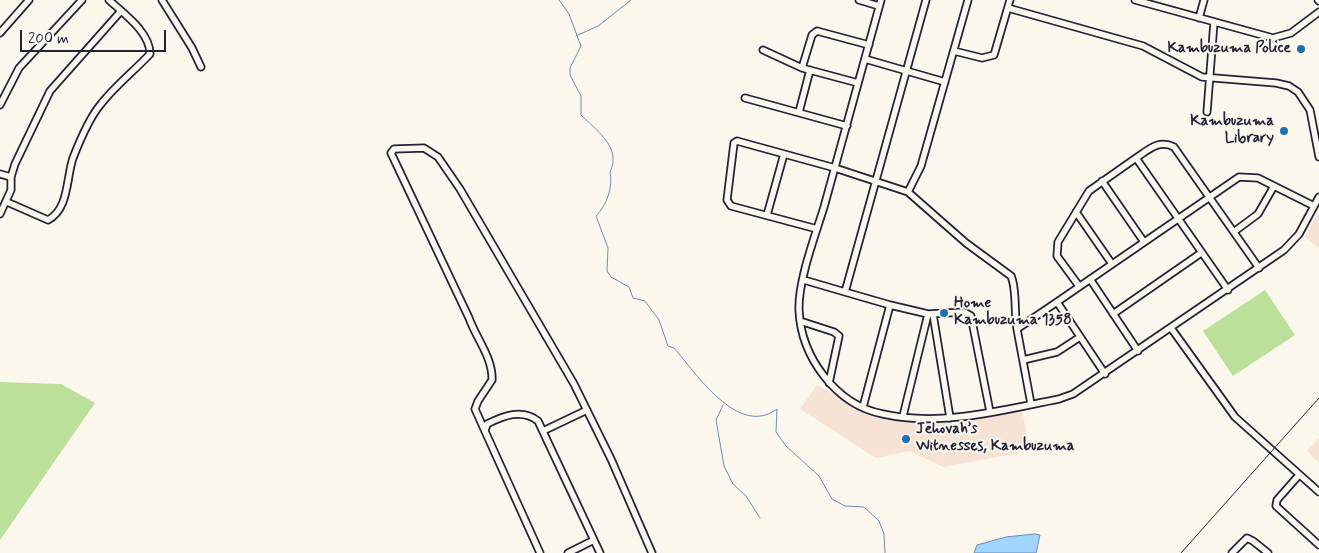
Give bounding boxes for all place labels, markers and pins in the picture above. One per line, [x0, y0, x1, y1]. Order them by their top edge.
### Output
place label: Kambuzuma Police [1167, 40, 1291, 58]
marker: Kambuzuma Police [1295, 43, 1307, 55]
place label: Kambuzuma Library [1190, 113, 1274, 148]
marker: Kambuzuma Library [1278, 125, 1290, 137]
place label: Home Kambuzuma 1358 [954, 295, 1072, 330]
marker: Home Kambuzuma 1358 [938, 307, 950, 319]
place label: Jehovah’s Witnesses, Kambuzuma [916, 421, 1074, 456]
marker: Jehovah’s Witnesses, Kambuzuma [900, 433, 912, 445]

